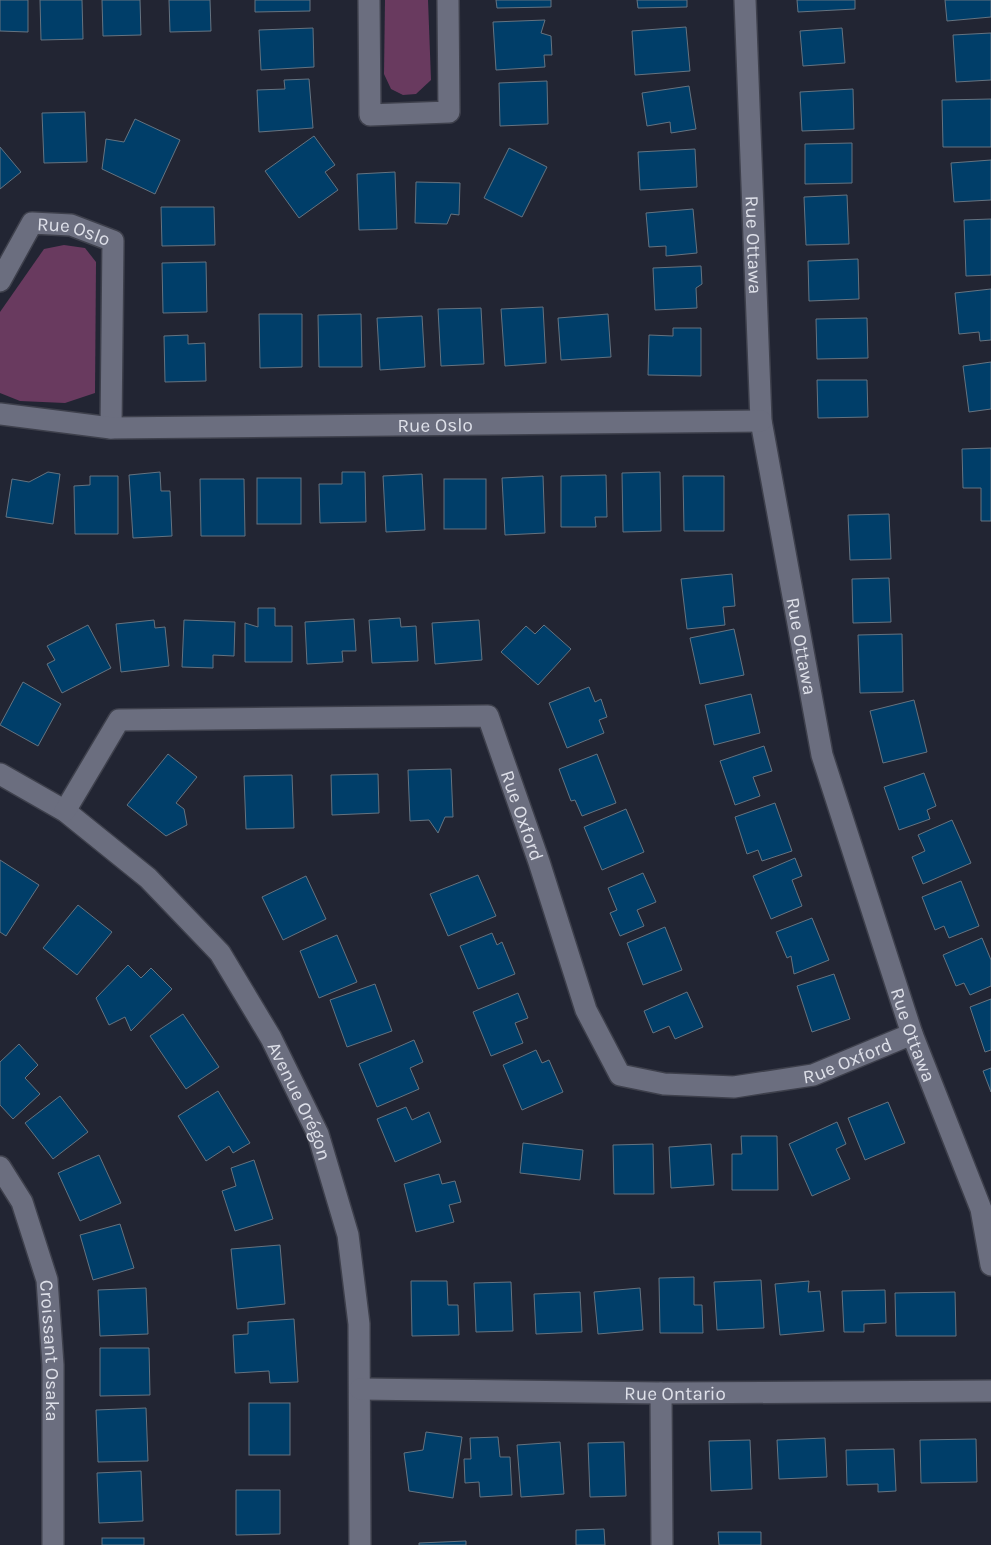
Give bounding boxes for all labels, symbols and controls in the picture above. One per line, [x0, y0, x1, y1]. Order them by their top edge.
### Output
street label: Rue Ottawa [740, 195, 766, 295]
street label: Rue Oslo [36, 213, 113, 251]
street label: Rue Oslo [397, 414, 473, 437]
street label: Rue Ottawa [781, 596, 821, 697]
street label: Rue Oxford [496, 767, 548, 864]
street label: Rue Ottawa [886, 985, 940, 1085]
street label: Rue Oxford [801, 1034, 895, 1088]
street label: Avenue Orégon [262, 1038, 335, 1163]
street label: Croissant Osaka [35, 1279, 63, 1422]
street label: Rue Ontario [624, 1383, 726, 1405]

